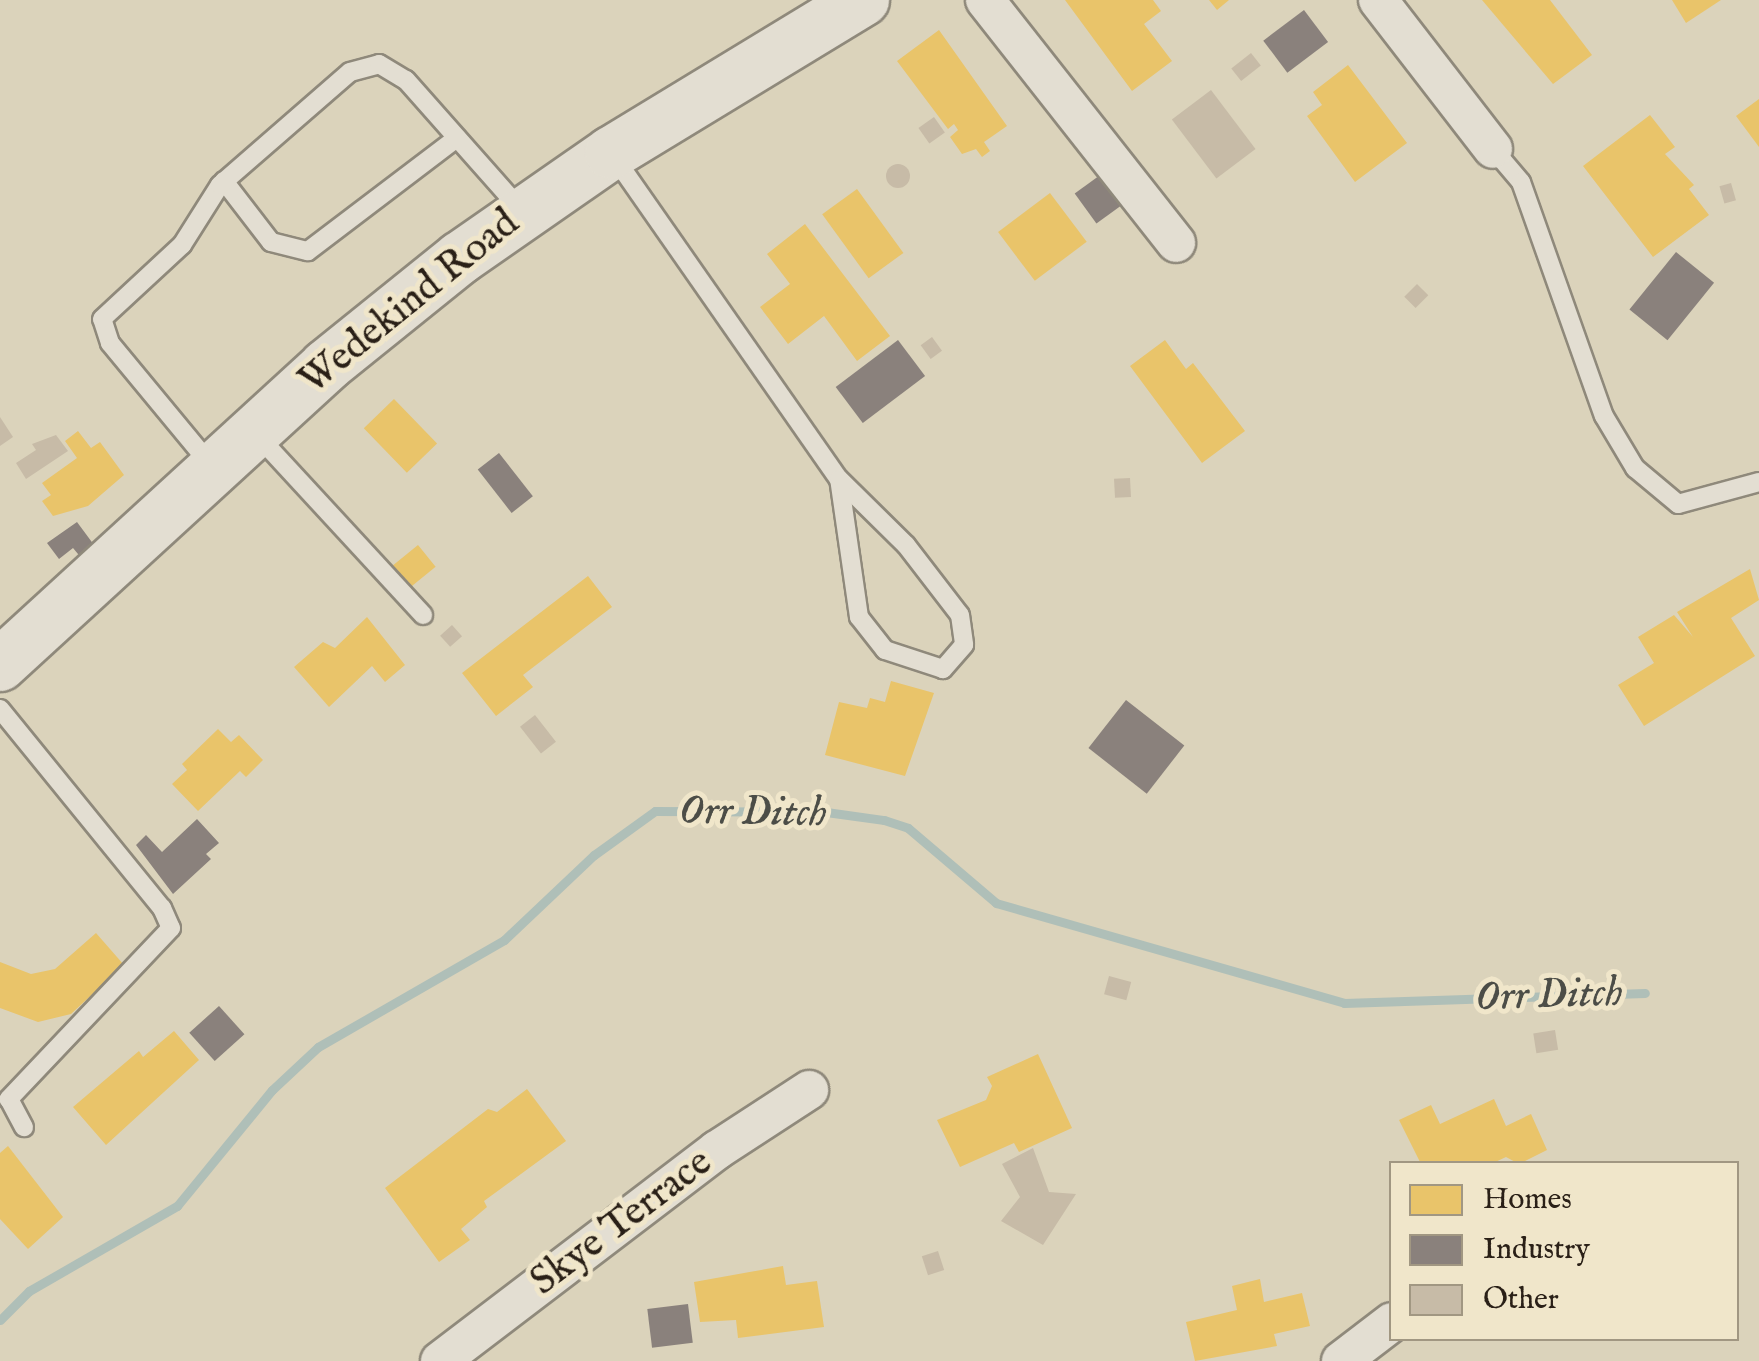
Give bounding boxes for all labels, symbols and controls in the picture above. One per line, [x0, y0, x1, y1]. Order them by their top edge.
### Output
street label: Wedekind Road [291, 200, 529, 406]
water label: Orr Ditch [679, 787, 827, 839]
water label: Orr Ditch [1474, 968, 1624, 1024]
street label: Skye Terrace [522, 1139, 722, 1307]
legend [1389, 1161, 1739, 1341]
text: Homes [1483, 1181, 1572, 1219]
text: Industry [1483, 1231, 1590, 1269]
text: Other [1483, 1281, 1559, 1319]

